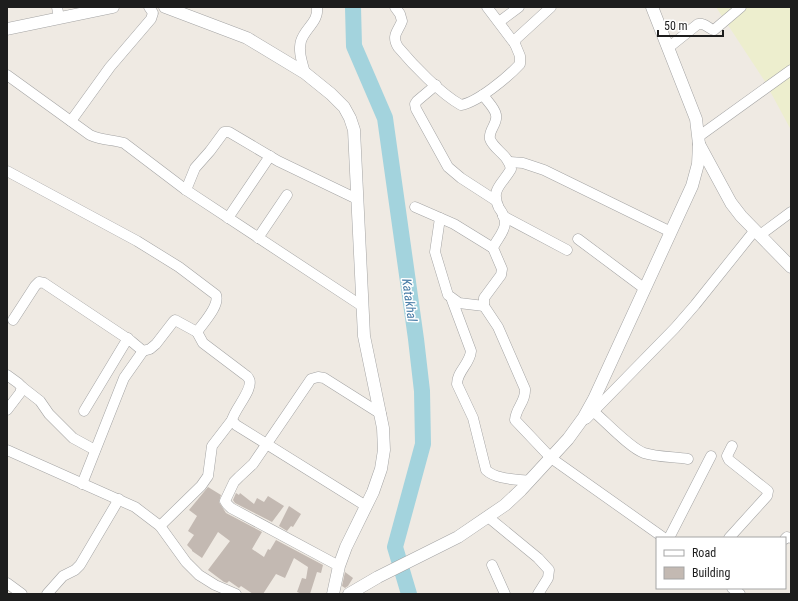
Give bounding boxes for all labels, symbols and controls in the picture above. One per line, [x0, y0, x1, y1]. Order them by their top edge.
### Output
scale bar [658, 12, 723, 38]
text: 50 m [664, 19, 688, 33]
water label: Katakhal [399, 278, 420, 324]
legend [656, 537, 786, 589]
text: Road [692, 546, 716, 560]
text: Building [692, 566, 730, 580]

